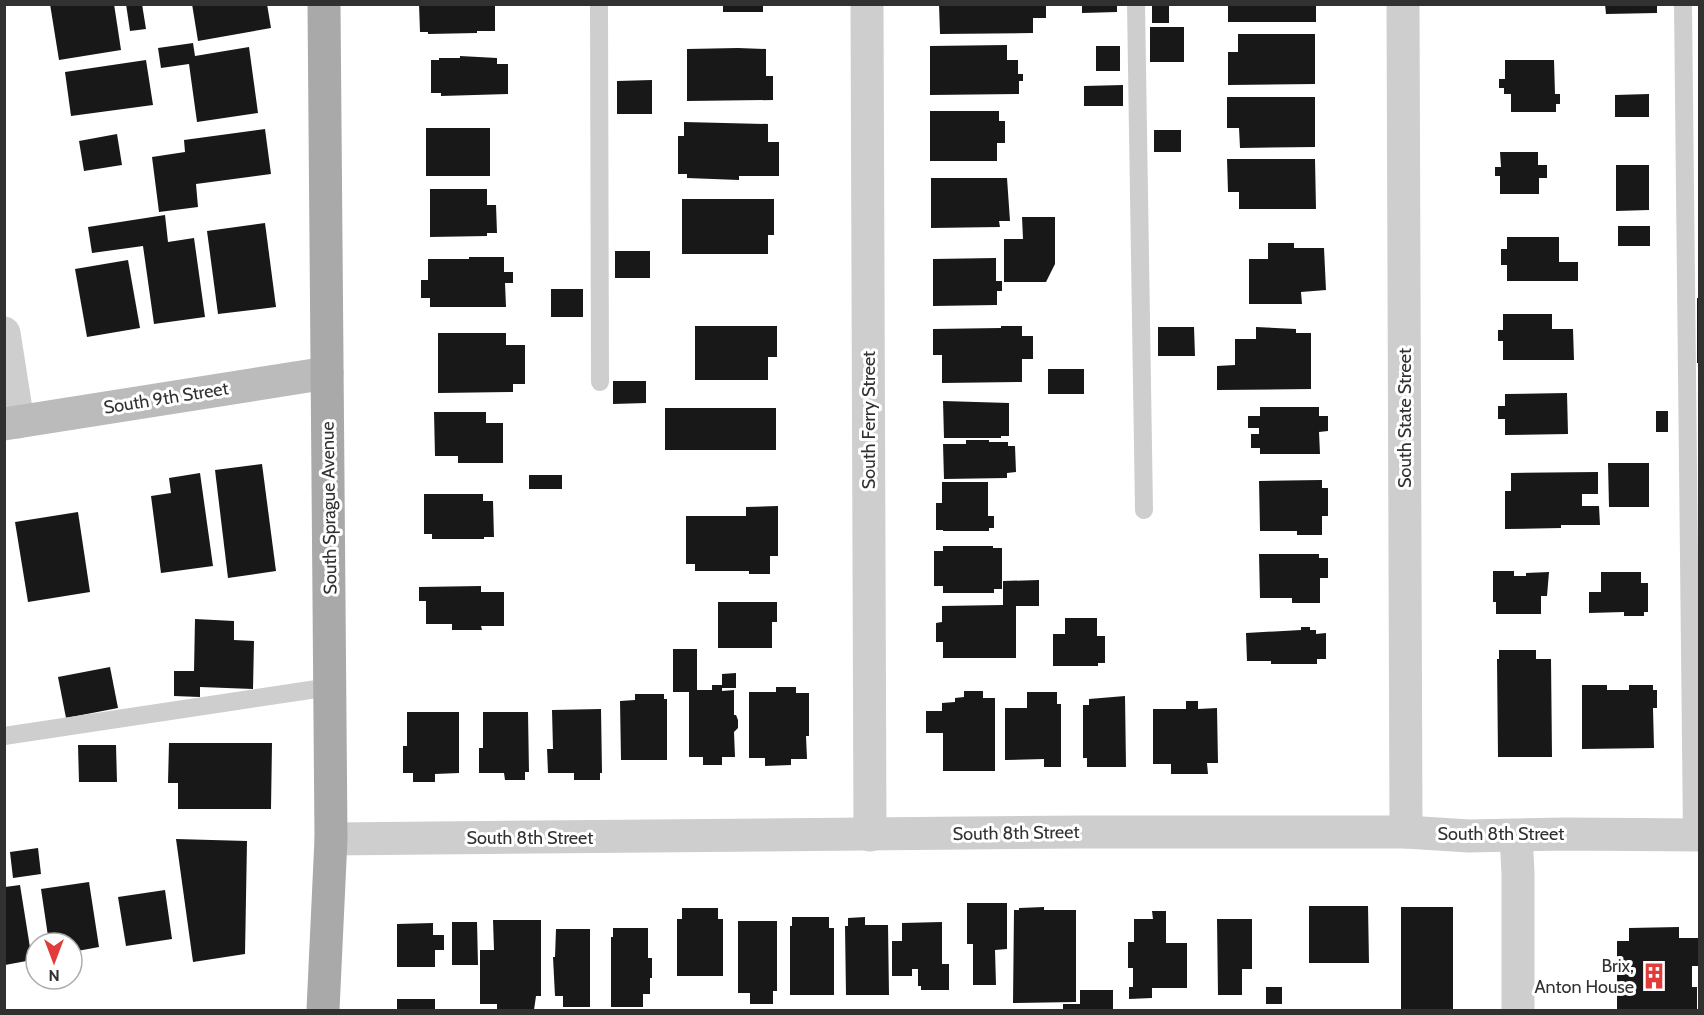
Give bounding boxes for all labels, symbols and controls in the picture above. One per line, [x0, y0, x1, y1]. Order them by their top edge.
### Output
street label: South State Street [1394, 348, 1416, 488]
street label: South Ferry Street [858, 351, 880, 489]
street label: South 9th Street [102, 377, 230, 419]
street label: South Sprague Avenue [316, 421, 342, 595]
street label: South 8th Street [952, 821, 1080, 845]
street label: South 8th Street [1438, 823, 1564, 845]
street label: South 8th Street [467, 827, 593, 849]
north arrow [24, 931, 84, 991]
place label: Brix, Anton House [1535, 955, 1634, 998]
building icon: Brix, Anton House [1639, 961, 1669, 991]
text: N [48, 966, 60, 985]

